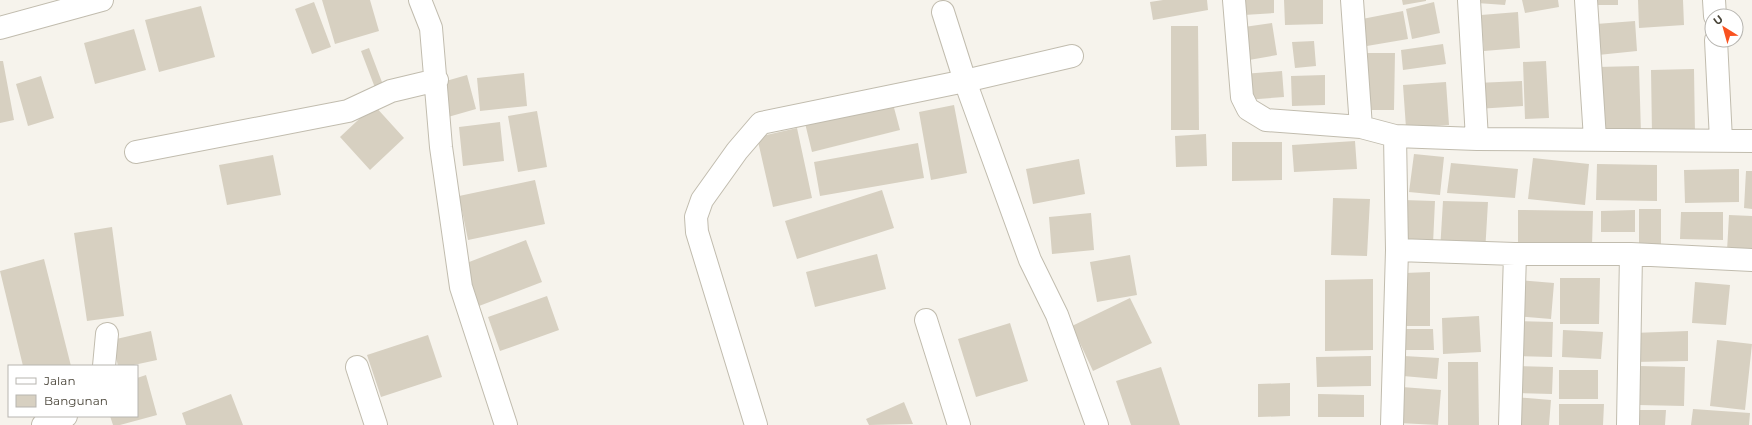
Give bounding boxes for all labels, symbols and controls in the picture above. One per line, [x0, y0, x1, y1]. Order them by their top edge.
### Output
north arrow [1704, 8, 1744, 48]
text: U [1710, 12, 1726, 28]
legend [8, 365, 138, 417]
text: Jalan [43, 373, 76, 388]
text: Bangunan [44, 393, 108, 408]

